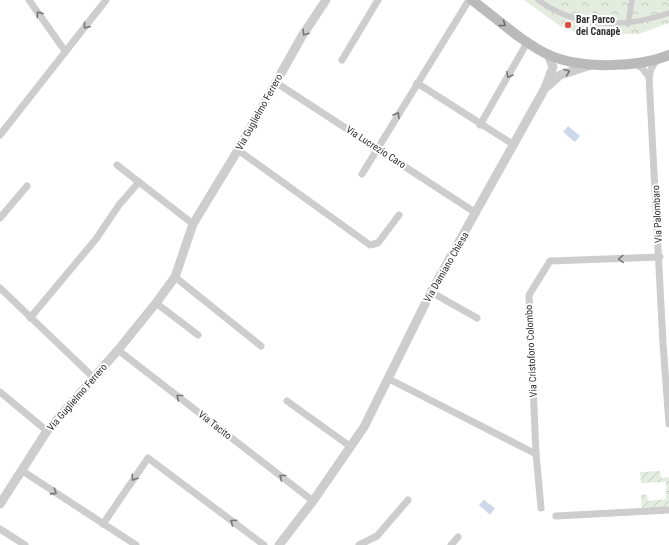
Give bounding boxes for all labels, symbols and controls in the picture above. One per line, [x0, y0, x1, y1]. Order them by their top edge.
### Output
one-way arrow [36, 11, 44, 18]
place label: Bar Parco dei Canapè [576, 14, 621, 37]
one-way arrow [499, 19, 506, 26]
marker: Bar Parco dei Canapè [563, 20, 573, 30]
one-way arrow [83, 21, 90, 28]
one-way arrow [302, 29, 309, 36]
one-way arrow [563, 69, 570, 77]
one-way arrow [506, 71, 513, 78]
street label: Via Guglielmo Ferrero [234, 72, 284, 152]
one-way arrow [393, 112, 400, 119]
street label: Via Lucrezio Caro [344, 124, 408, 170]
street label: Via Palombaro [650, 185, 664, 243]
street label: Via Damiano Chiesa [421, 230, 471, 304]
one-way arrow [618, 254, 624, 263]
street label: Via Cristoforo Colombo [523, 305, 539, 397]
street label: Via Guglielmo Ferrero [45, 361, 109, 433]
one-way arrow [177, 395, 184, 402]
street label: Via Tacito [196, 409, 234, 441]
one-way arrow [132, 474, 139, 481]
one-way arrow [279, 474, 286, 482]
one-way arrow [50, 487, 57, 495]
one-way arrow [230, 519, 237, 527]

